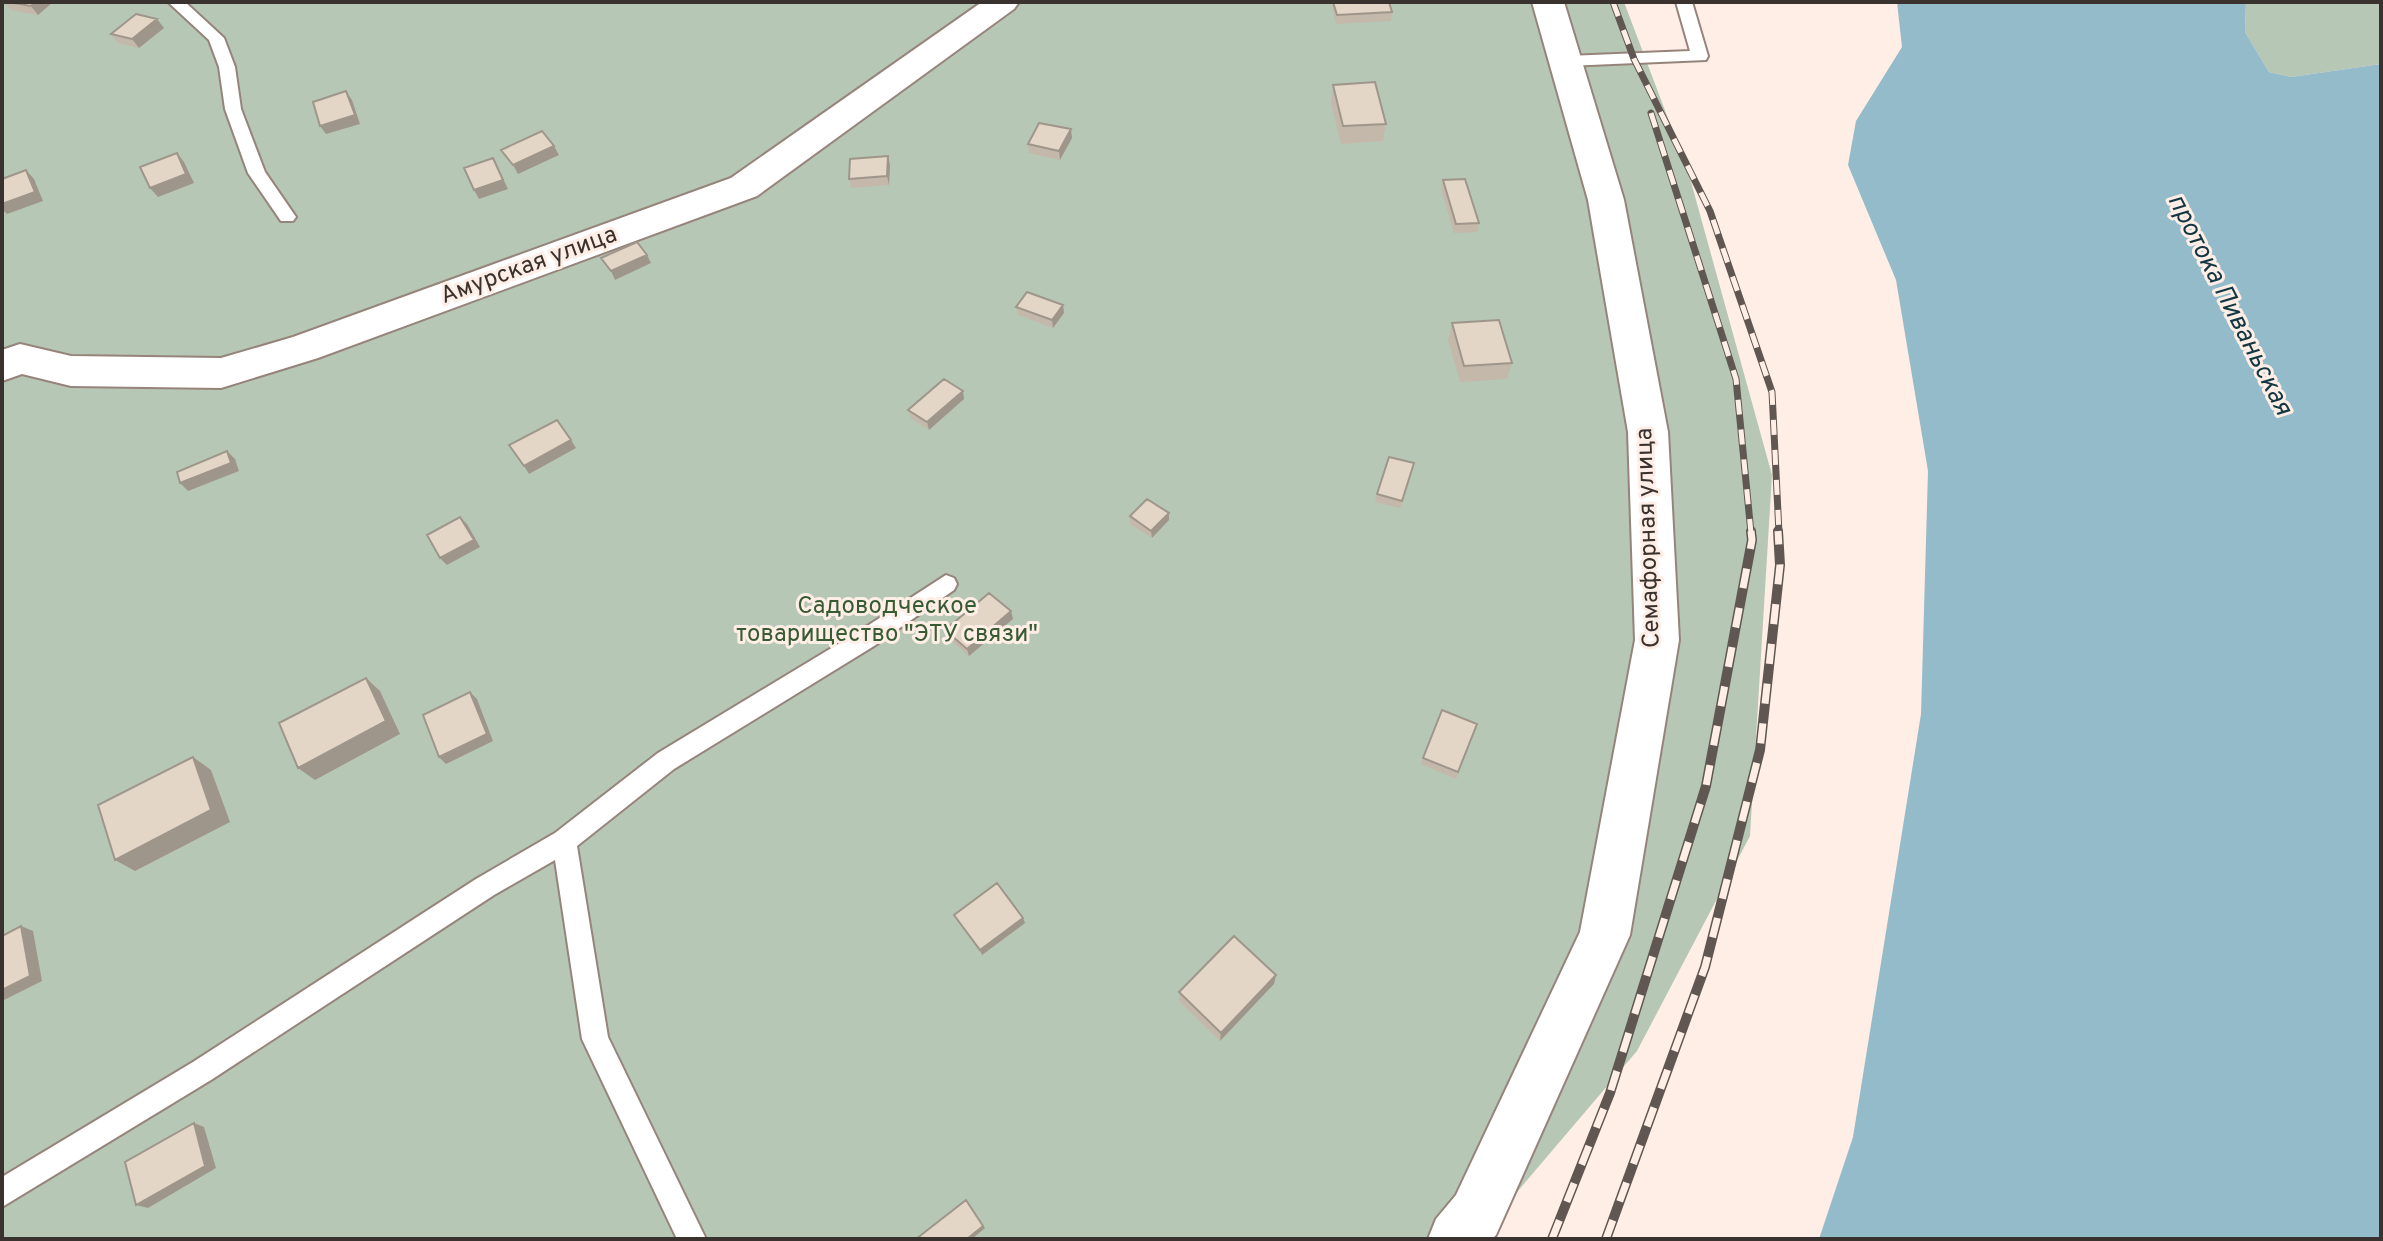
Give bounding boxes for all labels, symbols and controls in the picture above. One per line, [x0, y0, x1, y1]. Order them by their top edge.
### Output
water label: протока Пиваньская [2159, 189, 2299, 422]
street label: Амурская улица [437, 220, 621, 312]
street label: Семафорная улица [1630, 427, 1668, 649]
park label: Садоводческое товарищество "ЭТУ связи" [736, 592, 1038, 650]

